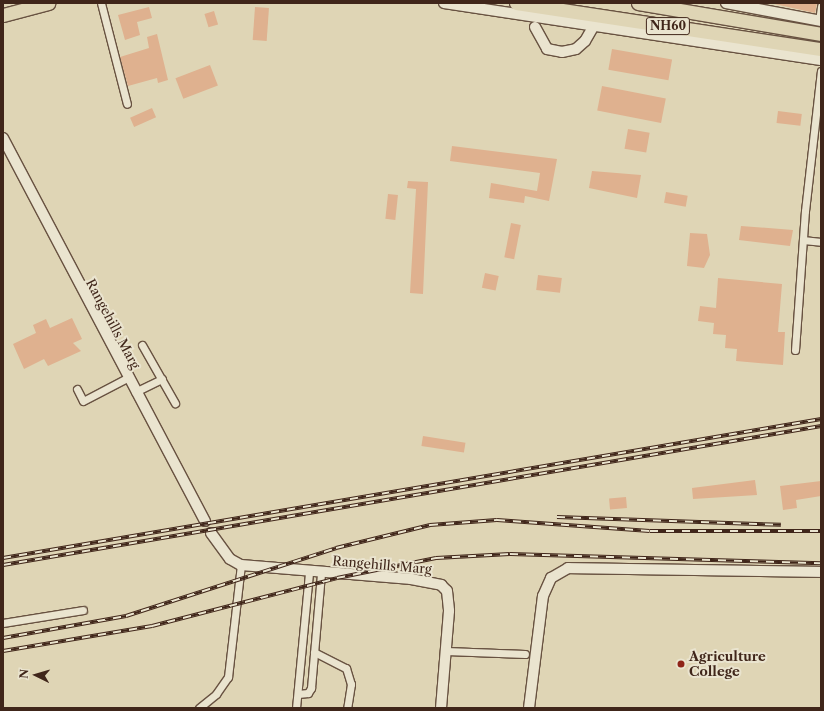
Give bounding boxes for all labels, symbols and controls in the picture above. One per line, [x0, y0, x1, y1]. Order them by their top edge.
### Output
road number: NH60 [645, 16, 691, 36]
street label: Rangehills Marg [83, 276, 143, 372]
street label: Rangehills Marg [332, 553, 432, 577]
place label: Agriculture College [689, 649, 766, 680]
north arrow [16, 655, 56, 695]
marker: Agriculture College [676, 659, 686, 669]
text: N [17, 669, 31, 679]

